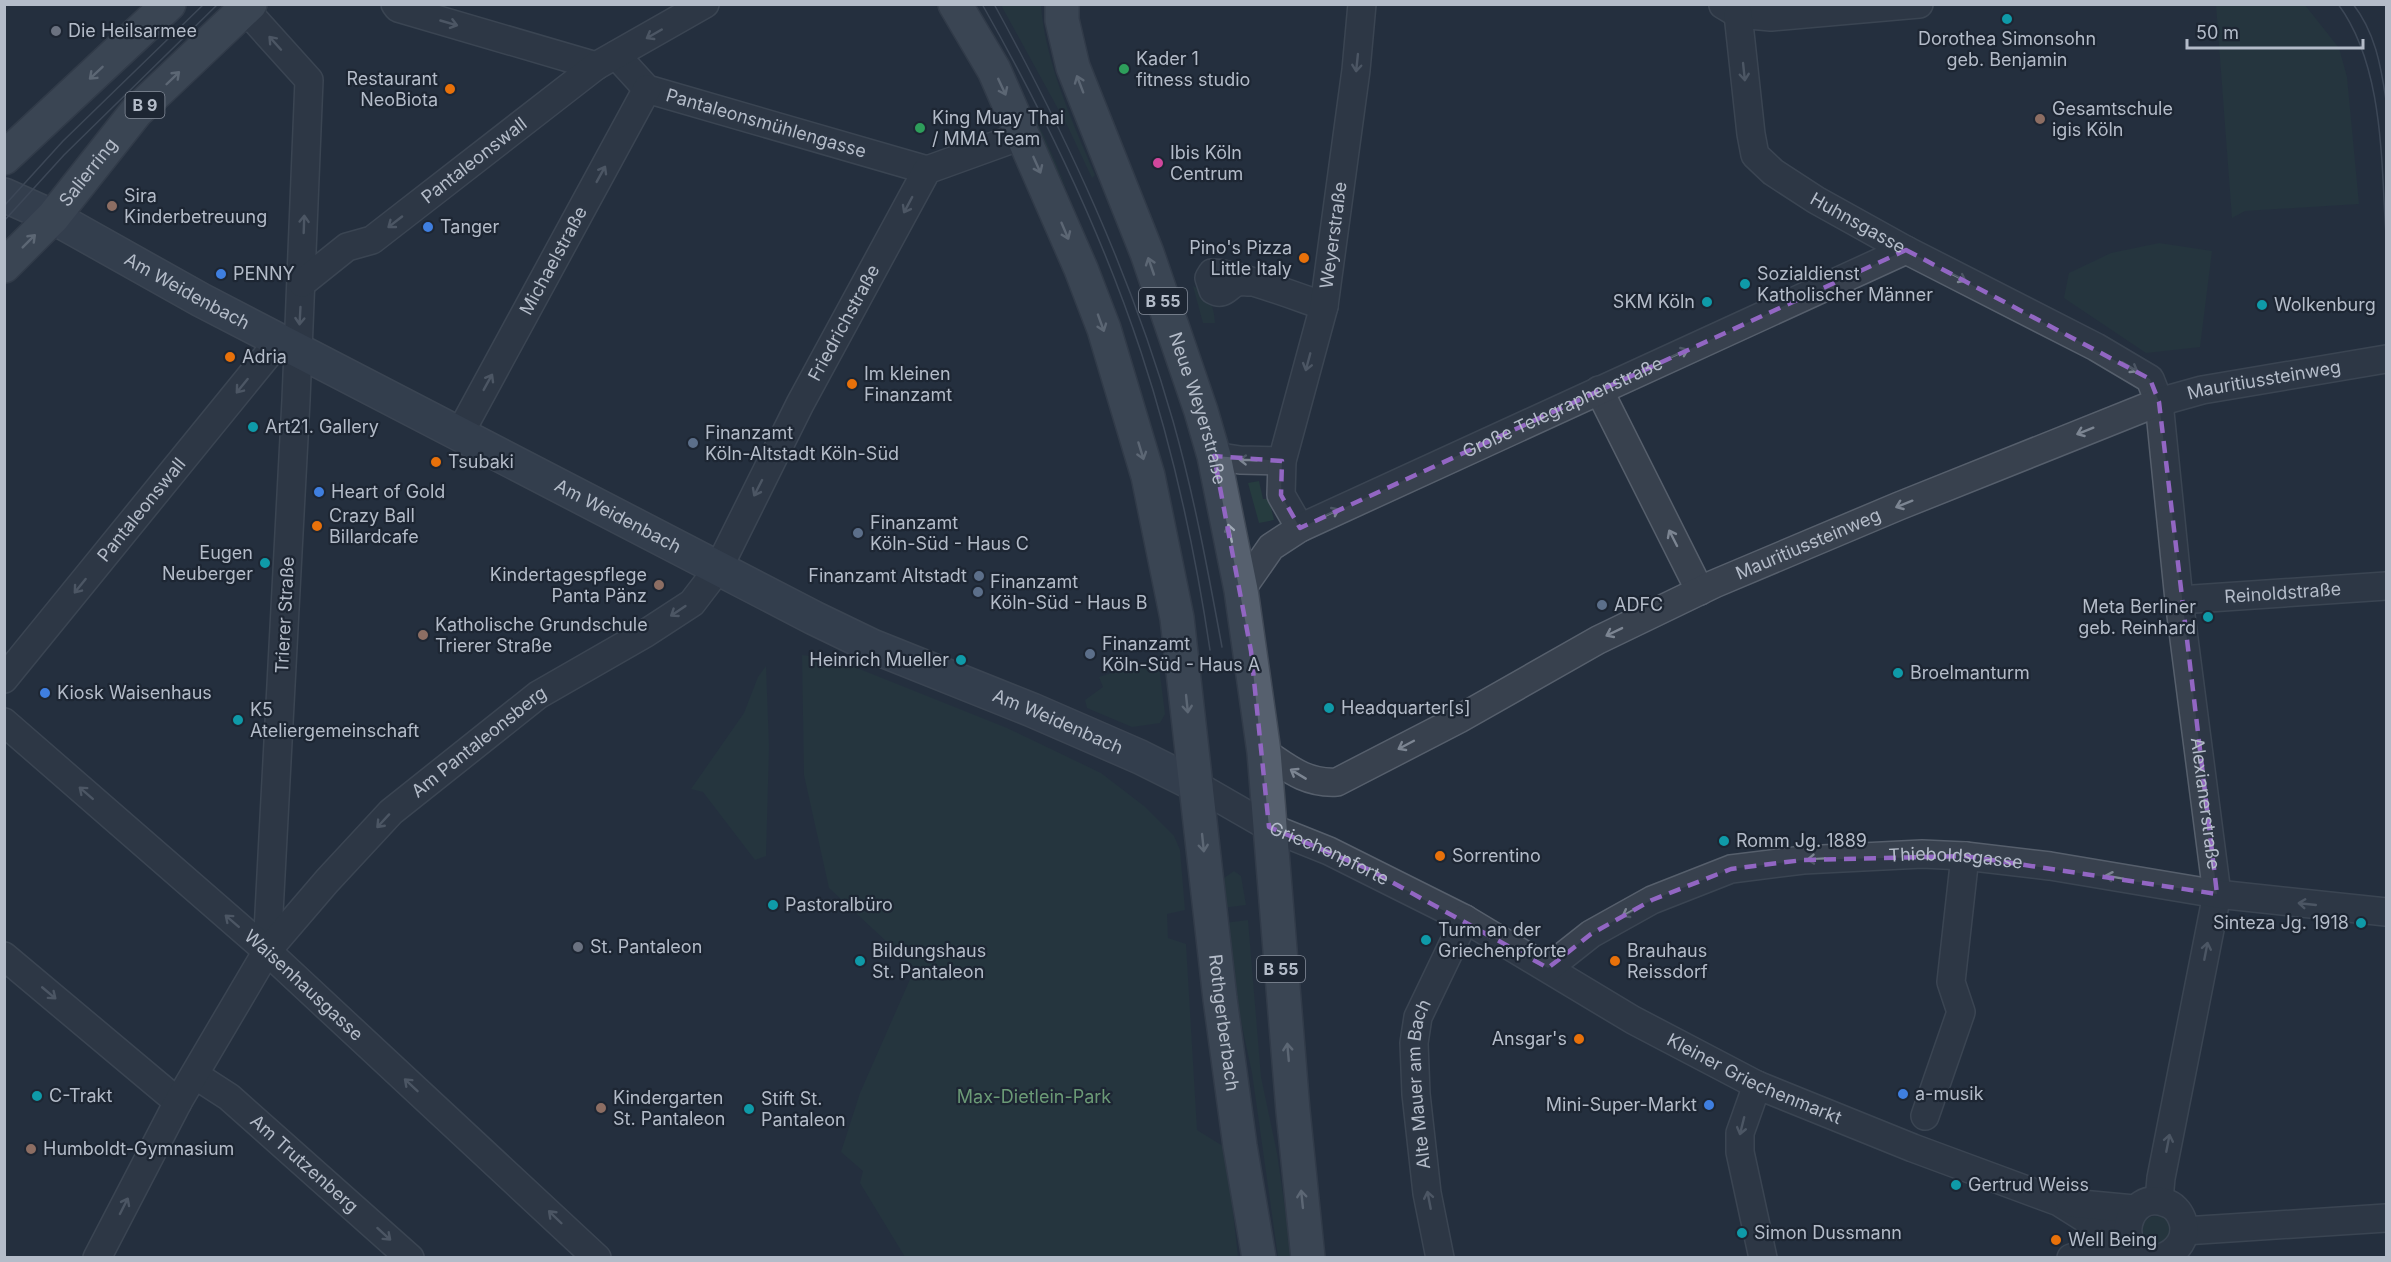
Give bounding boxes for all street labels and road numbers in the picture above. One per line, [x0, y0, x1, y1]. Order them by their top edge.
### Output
street label: Pantaleonsmühlengasse [664, 84, 869, 162]
road number: B 9 [126, 92, 164, 118]
street label: Pantaleonswall [417, 113, 531, 208]
street label: Salierring [54, 134, 121, 211]
street label: Weyerstraße [1315, 180, 1351, 290]
street label: Huhnsgasse [1807, 188, 1909, 258]
street label: Michaelstraße [515, 203, 591, 318]
street label: Am Weidenbach [121, 248, 253, 333]
street label: Friedrichstraße [803, 261, 884, 385]
road number: B 55 [1139, 288, 1187, 314]
street label: Neue Weyerstraße [1165, 329, 1230, 486]
street label: Große Telegraphenstraße [1459, 352, 1666, 462]
street label: Mauritiussteinweg [2185, 356, 2342, 404]
street label: Pantaleonswall [93, 453, 190, 566]
street label: Am Weidenbach [551, 474, 685, 557]
street label: Mauritiussteinweg [1732, 504, 1884, 584]
street label: Trierer Straße [271, 556, 298, 674]
street label: Reinoldstraße [2224, 578, 2342, 607]
street label: Am Pantaleonsberg [407, 681, 550, 802]
street label: Am Weidenbach [990, 684, 1126, 758]
street label: Alexianerstraße [2187, 736, 2225, 871]
street label: Griechenpforte [1267, 817, 1393, 889]
street label: Thieboldsgasse [1888, 843, 2024, 873]
street label: Waisenhausgasse [240, 925, 368, 1045]
street label: Rothgerberbach [1205, 953, 1243, 1093]
road number: B 55 [1257, 956, 1305, 982]
street label: Alte Mauer am Bach [1403, 996, 1435, 1170]
street label: Kleiner Griechenmarkt [1664, 1029, 1845, 1128]
street label: Am Trutzenberg [246, 1110, 363, 1217]

